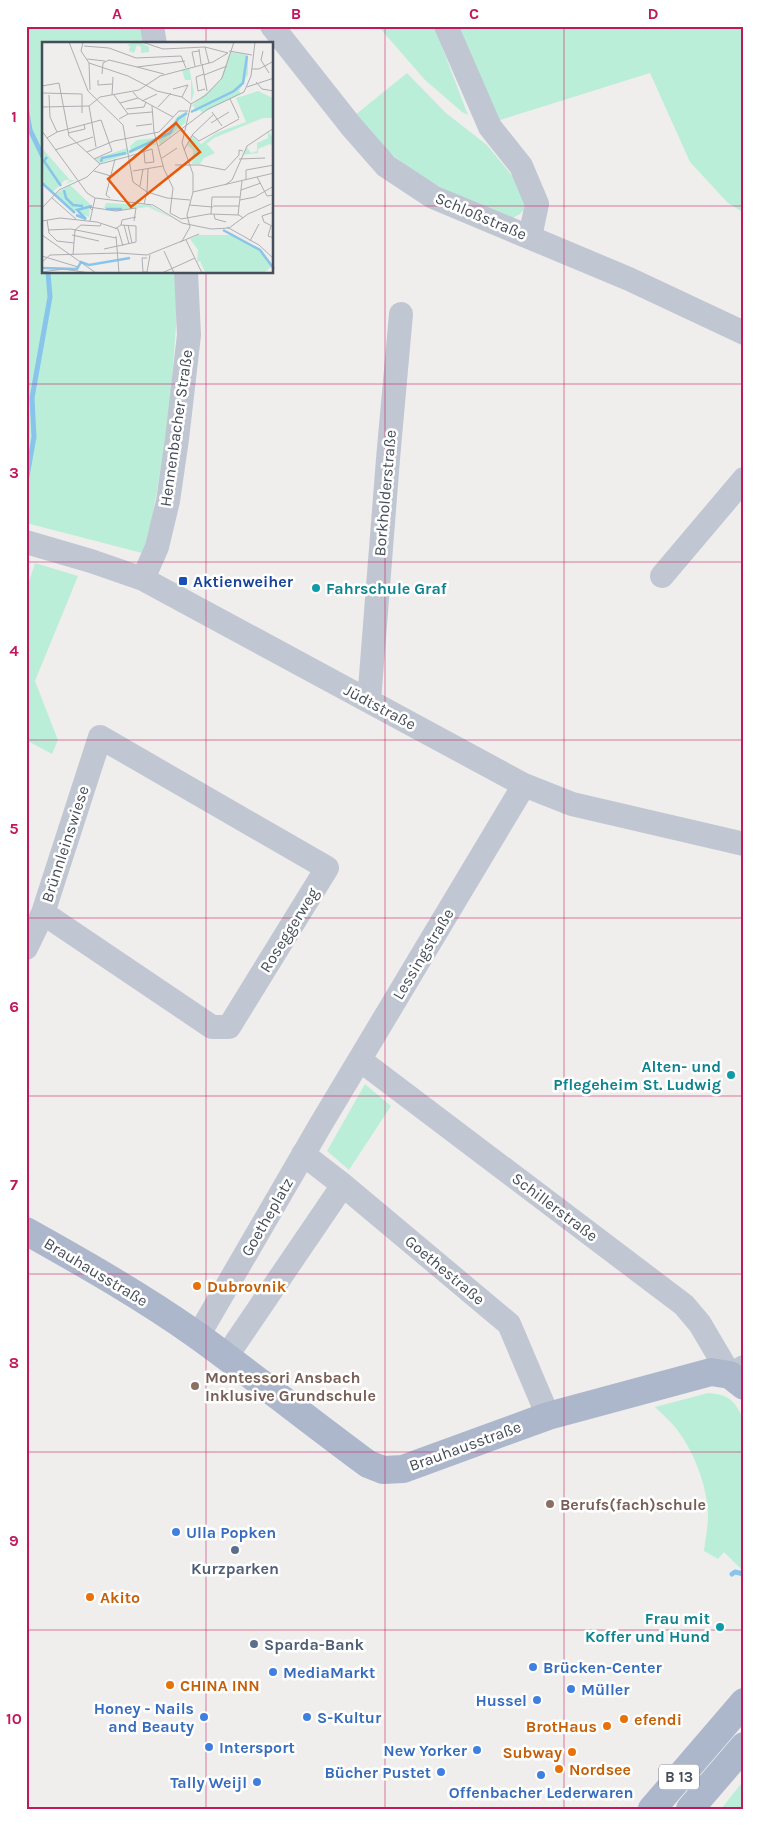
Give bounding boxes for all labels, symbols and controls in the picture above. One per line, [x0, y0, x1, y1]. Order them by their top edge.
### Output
text: A [112, 4, 122, 23]
text: B [291, 4, 301, 23]
text: C [469, 4, 479, 23]
text: D [648, 4, 659, 23]
inset map [42, 42, 274, 274]
text: 1 [11, 107, 17, 126]
street label: Schloßstraße [432, 188, 530, 244]
text: 2 [9, 285, 19, 304]
street label: Hennenbacher Straße [156, 348, 196, 508]
street label: Borkholderstraße [370, 429, 400, 557]
text: 3 [9, 463, 19, 482]
place label: Aktienweiher [193, 572, 294, 591]
marker: Aktienweiher [177, 575, 189, 587]
place label: Fahrschule Graf [326, 579, 447, 598]
marker: Fahrschule Graf [310, 582, 322, 594]
text: 4 [9, 641, 19, 660]
street label: Jüdtstraße [341, 680, 419, 734]
street label: Brünnleinswiese [37, 783, 93, 905]
text: 5 [9, 819, 19, 838]
street label: Roseggerweg [255, 884, 323, 976]
street label: Lessingstraße [388, 905, 458, 1003]
text: 6 [9, 997, 19, 1016]
place label: Alten- und Pflegeheim St. Ludwig [553, 1057, 721, 1094]
marker: Alten- und Pflegeheim St. Ludwig [725, 1069, 737, 1081]
street label: Schillerstraße [508, 1169, 602, 1245]
street label: Goetheplatz [237, 1174, 297, 1260]
text: 7 [10, 1175, 18, 1194]
street label: Goethestraße [401, 1231, 489, 1309]
street label: Brauhausstraße [41, 1234, 151, 1310]
place label: Dubrovnik [207, 1277, 287, 1296]
marker: Dubrovnik [191, 1280, 203, 1292]
text: 8 [9, 1353, 19, 1372]
place label: Montessori Ansbach Inklusive Grundschule [205, 1368, 376, 1405]
marker: Montessori Ansbach Inklusive Grundschule [189, 1380, 201, 1392]
street label: Brauhausstraße [406, 1417, 524, 1475]
place label: Berufs(fach)schule [560, 1495, 706, 1514]
marker: Berufs(fach)schule [544, 1498, 556, 1510]
place label: Ulla Popken [186, 1523, 276, 1542]
marker: Ulla Popken [170, 1526, 182, 1538]
text: 9 [9, 1531, 19, 1550]
marker: Kurzparken [229, 1544, 241, 1556]
place label: Kurzparken [191, 1559, 279, 1578]
place label: Akito [100, 1588, 140, 1607]
marker: Akito [84, 1591, 96, 1603]
place label: Frau mit Koffer und Hund [585, 1609, 710, 1646]
marker: Frau mit Koffer und Hund [714, 1621, 726, 1633]
place label: Sparda-Bank [264, 1635, 364, 1654]
marker: Sparda-Bank [248, 1638, 260, 1650]
place label: Brücken-Center [543, 1658, 662, 1677]
marker: Brücken-Center [527, 1661, 539, 1673]
place label: MediaMarkt [283, 1663, 375, 1682]
marker: MediaMarkt [267, 1666, 279, 1678]
place label: CHINA INN [180, 1676, 260, 1695]
marker: CHINA INN [164, 1679, 176, 1691]
place label: Müller [581, 1680, 630, 1699]
marker: Müller [565, 1683, 577, 1695]
place label: Hussel [475, 1691, 527, 1710]
marker: Hussel [531, 1694, 543, 1706]
place label: Honey - Nails and Beauty [94, 1699, 194, 1736]
place label: S-Kultur [317, 1708, 382, 1727]
text: 10 [6, 1709, 22, 1728]
place label: efendi [634, 1710, 682, 1729]
marker: Honey - Nails and Beauty [198, 1711, 210, 1723]
marker: S-Kultur [301, 1711, 313, 1723]
marker: efendi [618, 1713, 630, 1725]
place label: BrotHaus [526, 1717, 597, 1736]
marker: BrotHaus [601, 1720, 613, 1732]
place label: Intersport [219, 1738, 295, 1757]
marker: Intersport [203, 1741, 215, 1753]
place label: New Yorker [383, 1741, 468, 1760]
place label: Subway [502, 1743, 562, 1762]
marker: New Yorker [471, 1744, 483, 1756]
marker: Subway [566, 1746, 578, 1758]
place label: Nordsee [569, 1760, 631, 1779]
place label: Bücher Pustet [324, 1763, 431, 1782]
marker: Nordsee [553, 1763, 565, 1775]
road number: B 13 [659, 1764, 699, 1790]
marker: Bücher Pustet [435, 1766, 447, 1778]
marker: Offenbacher Lederwaren [535, 1769, 547, 1781]
place label: Tally Weijl [170, 1773, 247, 1792]
marker: Tally Weijl [251, 1776, 263, 1788]
place label: Offenbacher Lederwaren [449, 1783, 633, 1802]

